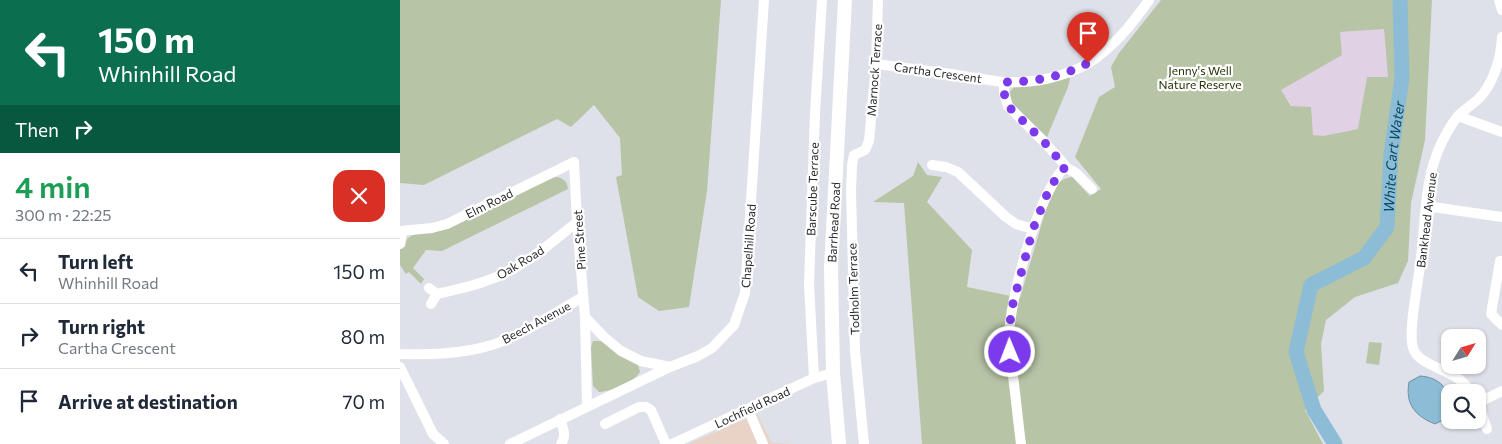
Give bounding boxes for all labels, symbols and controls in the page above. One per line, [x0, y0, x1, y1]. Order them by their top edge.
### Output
pin [1067, 12, 1109, 63]
text: 150 m [98, 17, 195, 60]
icon: arrive [1074, 19, 1102, 47]
icon: left [15, 20, 80, 85]
street label: Marnock Terrace [864, 23, 884, 117]
street label: Cartha Crescent [893, 59, 983, 85]
text: Whinhill Road [98, 60, 236, 87]
park label: Jenny's Well Nature Reserve [1159, 63, 1242, 91]
water label: White Cart Water [1379, 99, 1407, 213]
icon: right [69, 115, 97, 143]
text: Then [15, 118, 59, 141]
street label: Barscube Terrace [803, 142, 821, 236]
text: 4 min [15, 167, 91, 204]
button: close [333, 170, 385, 222]
street label: Bankhead Avenue [1413, 171, 1439, 269]
street label: Barrhead Road [824, 182, 842, 263]
street label: Elm Road [463, 186, 515, 220]
street label: Chapelhill Road [738, 203, 758, 289]
text: 300 m · 22:25 [15, 205, 112, 224]
street label: Pine Street [570, 209, 588, 270]
street label: Oak Road [494, 242, 546, 282]
street label: Todholm Terrace [844, 243, 862, 335]
text: Turn left [58, 250, 133, 273]
icon: left [15, 257, 43, 285]
text: 150 m [333, 260, 385, 283]
text: Whinhill Road [58, 273, 159, 292]
street label: Beech Avenue [499, 298, 573, 346]
text: Turn right [58, 315, 145, 338]
icon: right [15, 322, 43, 350]
text: 80 m [341, 325, 385, 348]
position arrow [983, 325, 1035, 377]
north arrow [1441, 329, 1486, 374]
map controls [1441, 329, 1486, 429]
text: Cartha Crescent [58, 338, 176, 357]
street label: Lochfield Road [712, 383, 792, 431]
button: search [1441, 384, 1486, 429]
icon: arrive [15, 387, 43, 415]
text: Arrive at destination [58, 390, 238, 413]
text: 70 m [342, 390, 385, 413]

